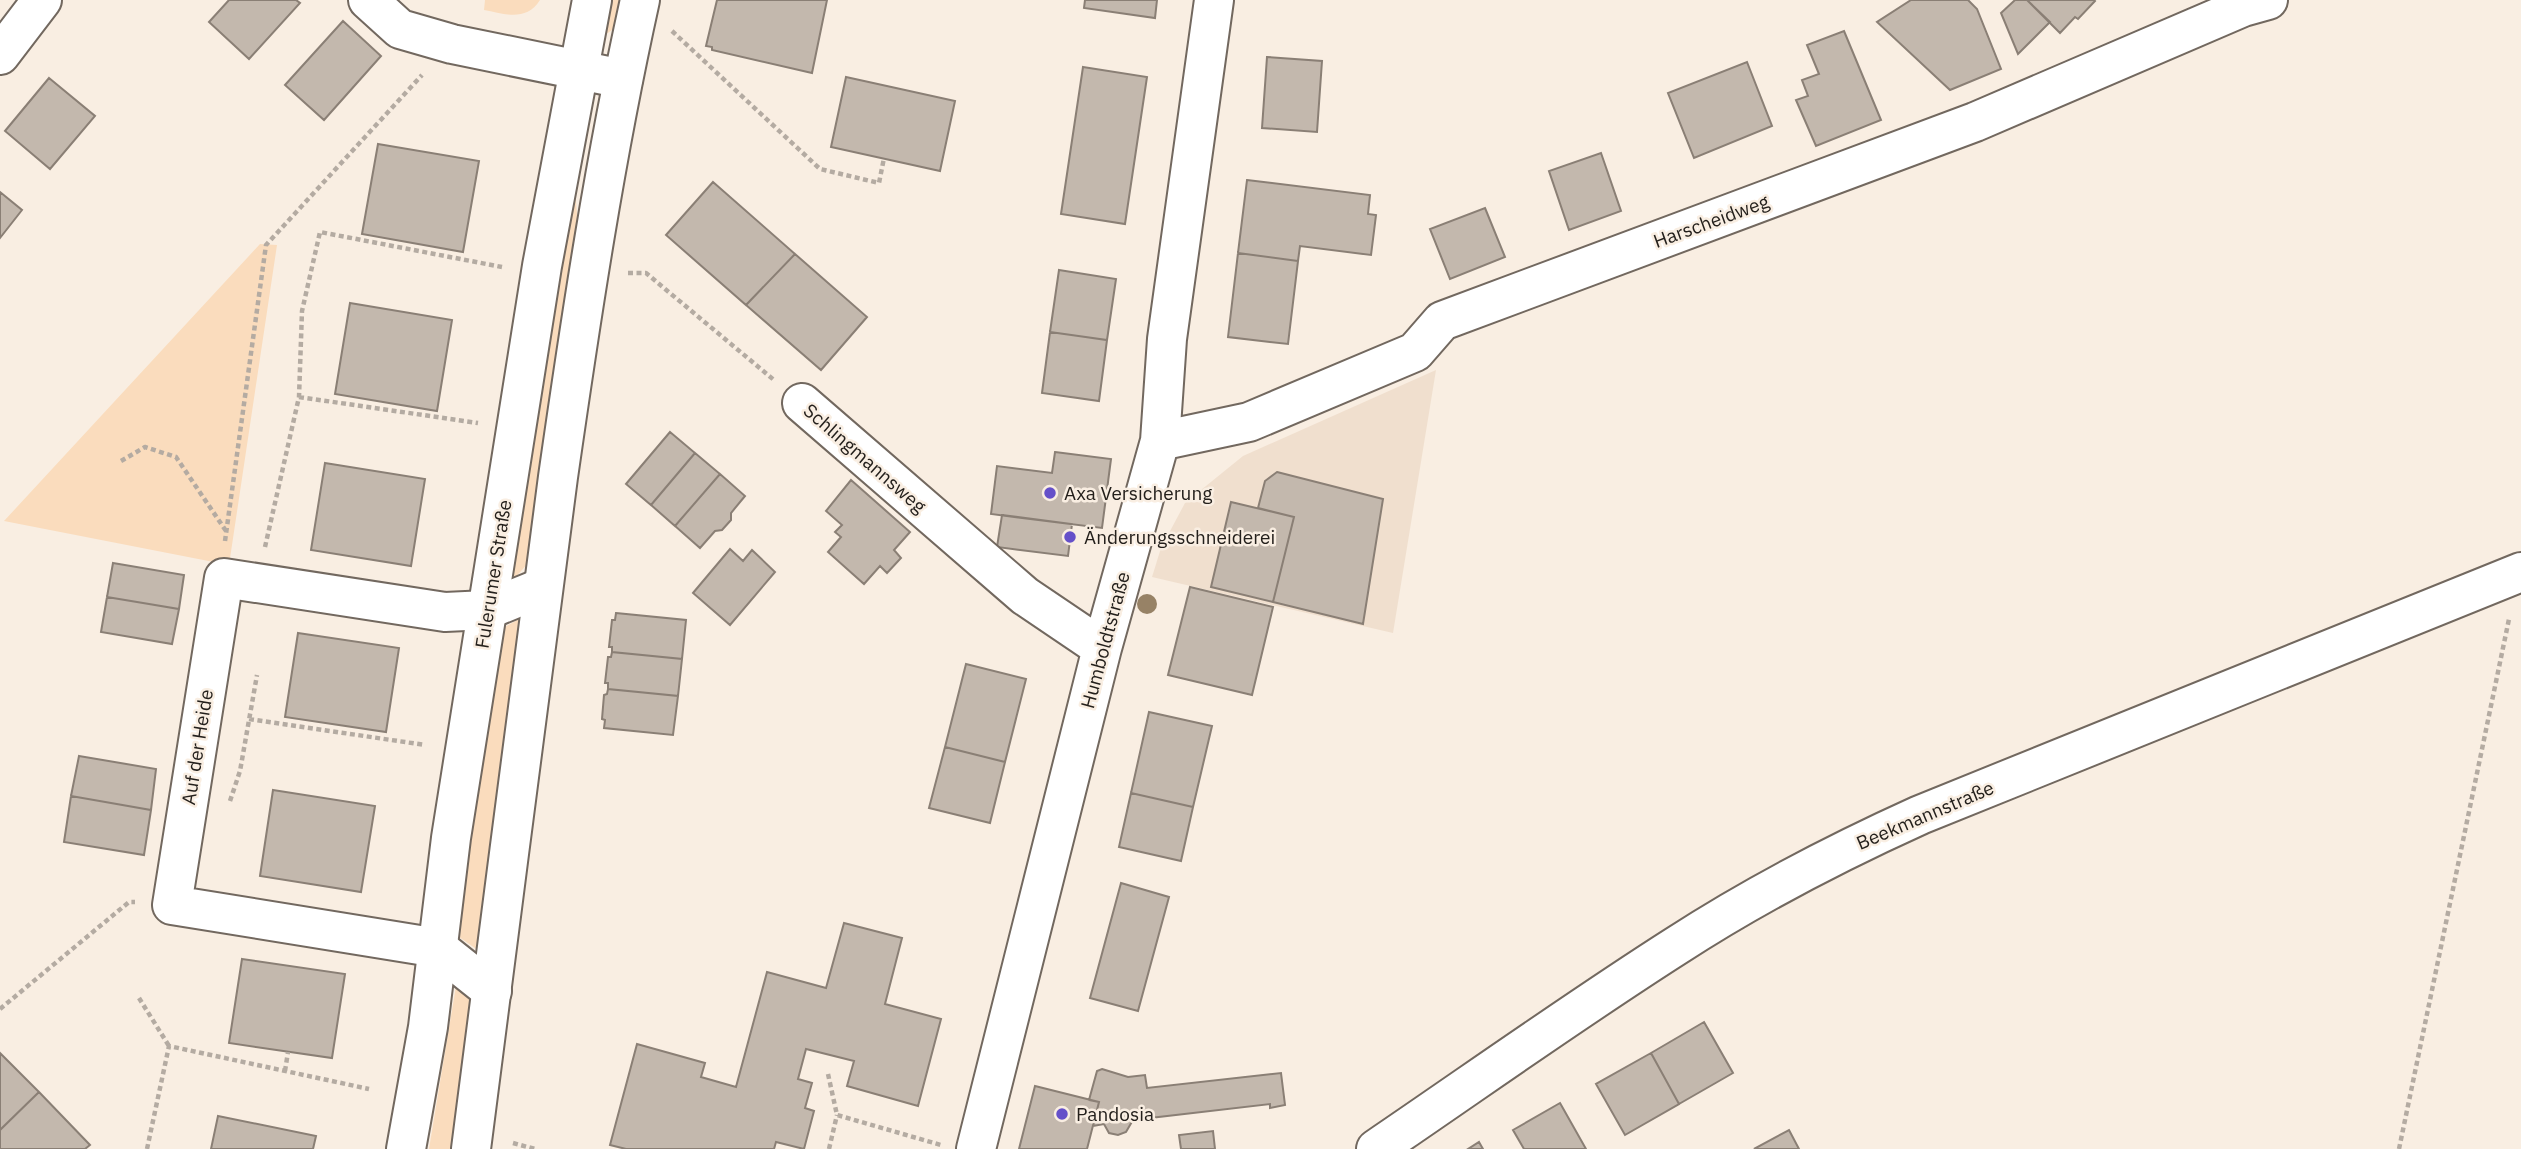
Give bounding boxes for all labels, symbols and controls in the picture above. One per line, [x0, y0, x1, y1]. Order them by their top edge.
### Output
street label: Harscheidweg [1650, 189, 1772, 253]
street label: Schlingmannsweg [799, 398, 931, 518]
place label: Axa Versicherung [1064, 481, 1212, 505]
marker: Axa Versicherung [1042, 485, 1058, 501]
street label: Fulerumer Straße [469, 498, 517, 650]
place label: Änderungsschneiderei [1084, 525, 1275, 549]
marker: Änderungsschneiderei [1062, 529, 1078, 545]
street label: Humboldtstraße [1075, 569, 1135, 711]
street label: Auf der Heide [176, 688, 218, 806]
street label: Beekmannstraße [1853, 775, 1997, 855]
place label: Pandosia [1076, 1102, 1154, 1126]
marker: Pandosia [1054, 1106, 1070, 1122]

